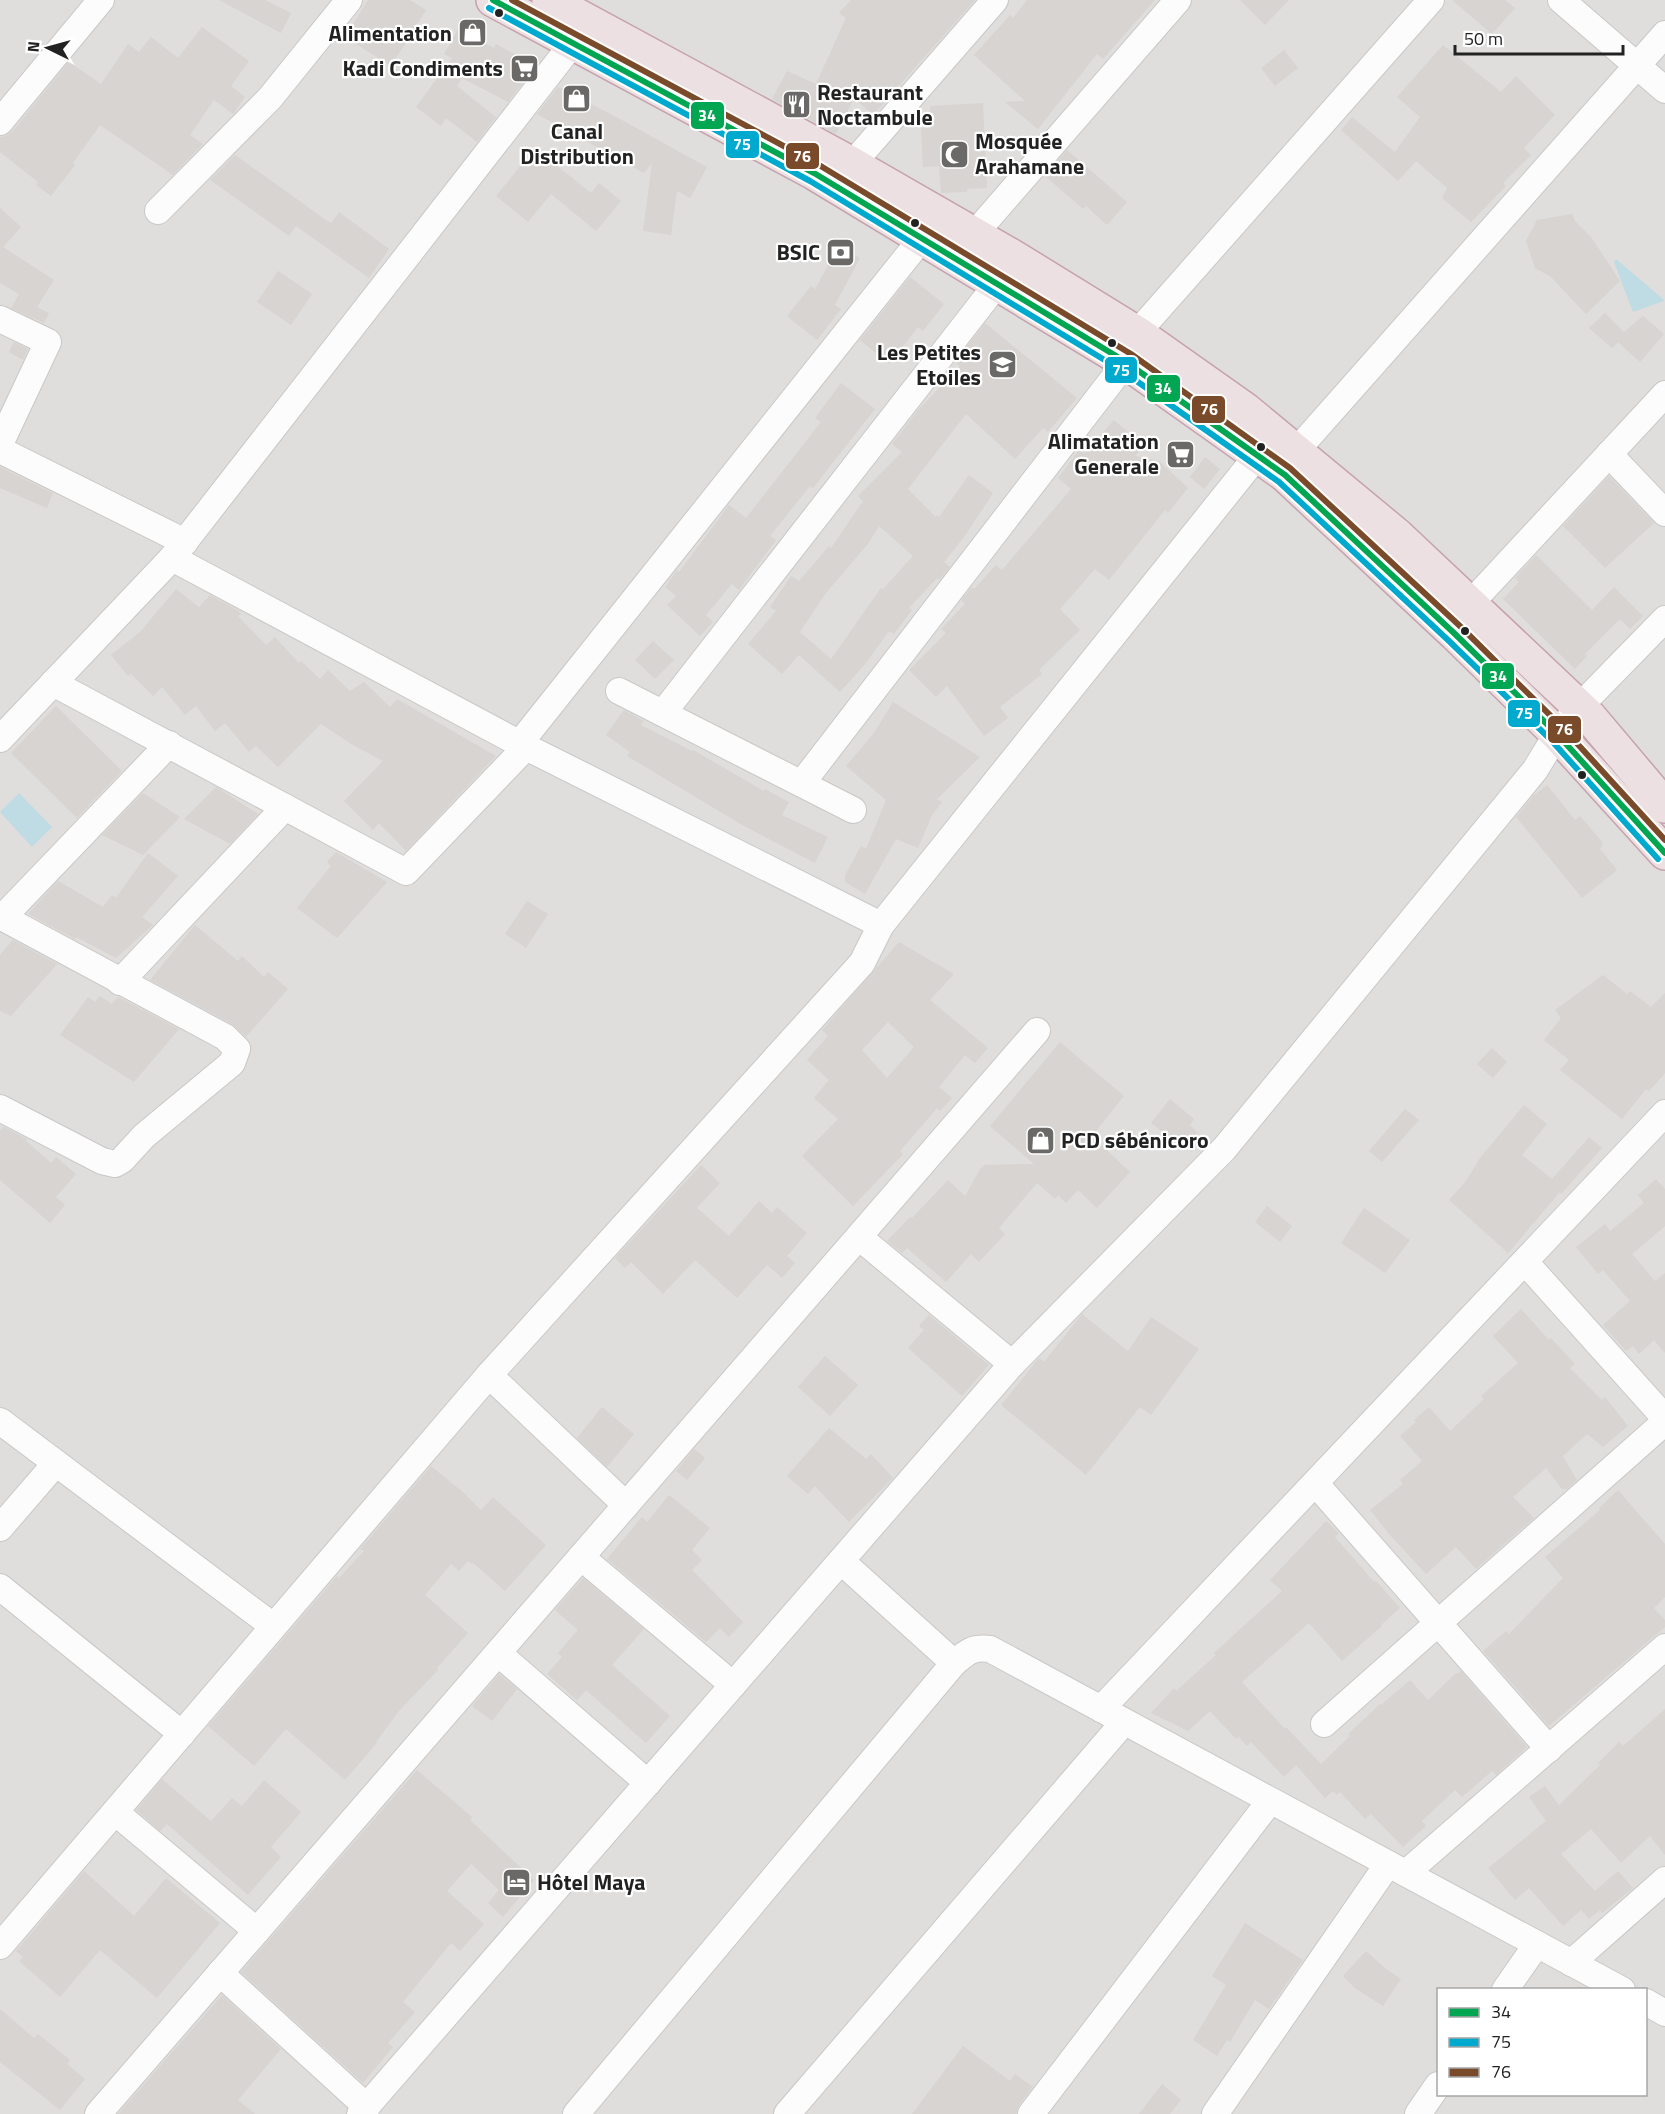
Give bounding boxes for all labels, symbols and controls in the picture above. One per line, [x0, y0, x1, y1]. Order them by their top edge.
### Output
unlabelled marker [493, 7, 505, 19]
place label: Alimentation [328, 16, 452, 50]
shop icon: Alimentation [457, 17, 489, 49]
north arrow [18, 18, 78, 78]
scale bar [1455, 18, 1623, 56]
text: 50 m [1464, 25, 1503, 52]
text: N [21, 40, 45, 53]
place label: Kadi Condiments [343, 51, 503, 85]
supermarket icon: Kadi Condiments [508, 52, 540, 84]
place label: Restaurant Noctambule [817, 75, 933, 134]
shop icon: Canal Distribution [561, 83, 593, 115]
restaurant icon: Restaurant Noctambule [780, 89, 812, 121]
line badge: 34 [690, 101, 725, 130]
text: 34 [698, 103, 716, 127]
place label: Canal Distribution [520, 114, 634, 173]
place label: Mosquée Arahamane [975, 124, 1084, 183]
line badge: 75 [725, 130, 760, 159]
text: 75 [733, 132, 751, 156]
mosque icon: Mosquée Arahamane [938, 138, 970, 170]
line badge: 76 [785, 142, 820, 170]
text: 76 [793, 144, 811, 168]
unlabelled marker [909, 217, 921, 229]
place label: BSIC [776, 235, 820, 269]
bank icon: BSIC [825, 236, 857, 268]
place label: Les Petites Etoiles [877, 335, 981, 394]
unlabelled marker [1106, 337, 1118, 349]
school or university icon: Les Petites Etoiles [986, 349, 1018, 381]
line badge: 75 [1104, 356, 1138, 384]
text: 75 [1112, 358, 1130, 382]
line badge: 34 [1146, 374, 1181, 403]
text: 34 [1154, 376, 1172, 400]
line badge: 76 [1191, 395, 1226, 424]
text: 76 [1200, 397, 1218, 421]
place label: Alimatation Generale [1048, 424, 1159, 483]
supermarket icon: Alimatation Generale [1164, 438, 1196, 470]
unlabelled marker [1255, 441, 1267, 453]
unlabelled marker [1459, 625, 1471, 637]
line badge: 34 [1481, 662, 1515, 690]
text: 34 [1489, 664, 1507, 688]
line badge: 75 [1507, 699, 1541, 728]
text: 75 [1515, 701, 1533, 725]
line badge: 76 [1547, 715, 1582, 744]
text: 76 [1555, 717, 1573, 741]
unlabelled marker [1576, 769, 1588, 781]
place label: PCD sébénicoro [1061, 1123, 1209, 1157]
shop icon: PCD sébénicoro [1024, 1124, 1056, 1156]
place label: Hôtel Maya [537, 1865, 646, 1899]
hotel icon: Hôtel Maya [500, 1866, 532, 1898]
legend [1437, 1988, 1647, 2096]
text: 34 [1491, 1998, 1511, 2025]
text: 75 [1491, 2028, 1511, 2055]
text: 76 [1491, 2058, 1511, 2085]

